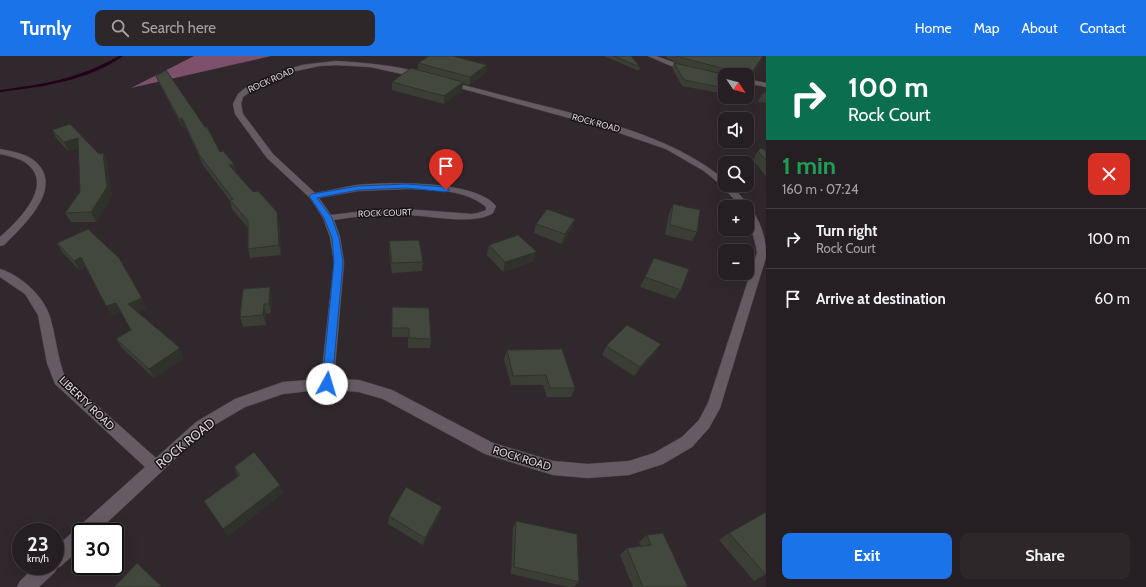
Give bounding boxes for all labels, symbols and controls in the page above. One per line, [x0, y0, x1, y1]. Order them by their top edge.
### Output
search box [95, 10, 375, 46]
text: Turnly [20, 17, 71, 40]
icon: search [109, 17, 131, 39]
text: Search here [141, 19, 216, 37]
text: Home [915, 19, 952, 37]
text: Map [974, 19, 999, 37]
text: About [1021, 19, 1058, 37]
text: Contact [1080, 19, 1126, 37]
street label: ROCK ROAD [246, 64, 296, 95]
north arrow [718, 68, 754, 104]
map controls [718, 68, 754, 280]
text: 100 m [848, 70, 929, 104]
icon: right [782, 72, 834, 124]
text: Rock Court [848, 104, 931, 126]
street label: ROCK ROAD [571, 111, 622, 134]
button: sound [718, 112, 754, 148]
pin [429, 149, 463, 190]
text: 1 min [782, 151, 836, 180]
button: close [1088, 153, 1130, 195]
icon: arrive [435, 155, 457, 177]
button: search [718, 156, 754, 192]
text: 160 m · 07:24 [782, 181, 858, 197]
button: + [718, 200, 754, 236]
street label: ROCK COURT [358, 206, 412, 219]
text: Turn right [816, 222, 877, 240]
icon: right [782, 228, 804, 250]
text: 100 m [1088, 230, 1130, 248]
text: Rock Court [816, 240, 876, 256]
button: − [718, 244, 754, 280]
icon: arrive [782, 288, 804, 310]
text: Arrive at destination [816, 290, 946, 308]
text: 60 m [1094, 290, 1130, 308]
position arrow [306, 363, 348, 405]
street label: LIBERTY ROAD [56, 373, 118, 433]
street label: ROCK ROAD [152, 414, 218, 472]
street label: ROCK ROAD [491, 442, 553, 474]
speed limit sign: 30 [72, 523, 124, 575]
text: 23 [27, 532, 49, 556]
button: Exit [782, 533, 952, 579]
button: Share [960, 533, 1130, 579]
text: km/h [27, 552, 49, 565]

